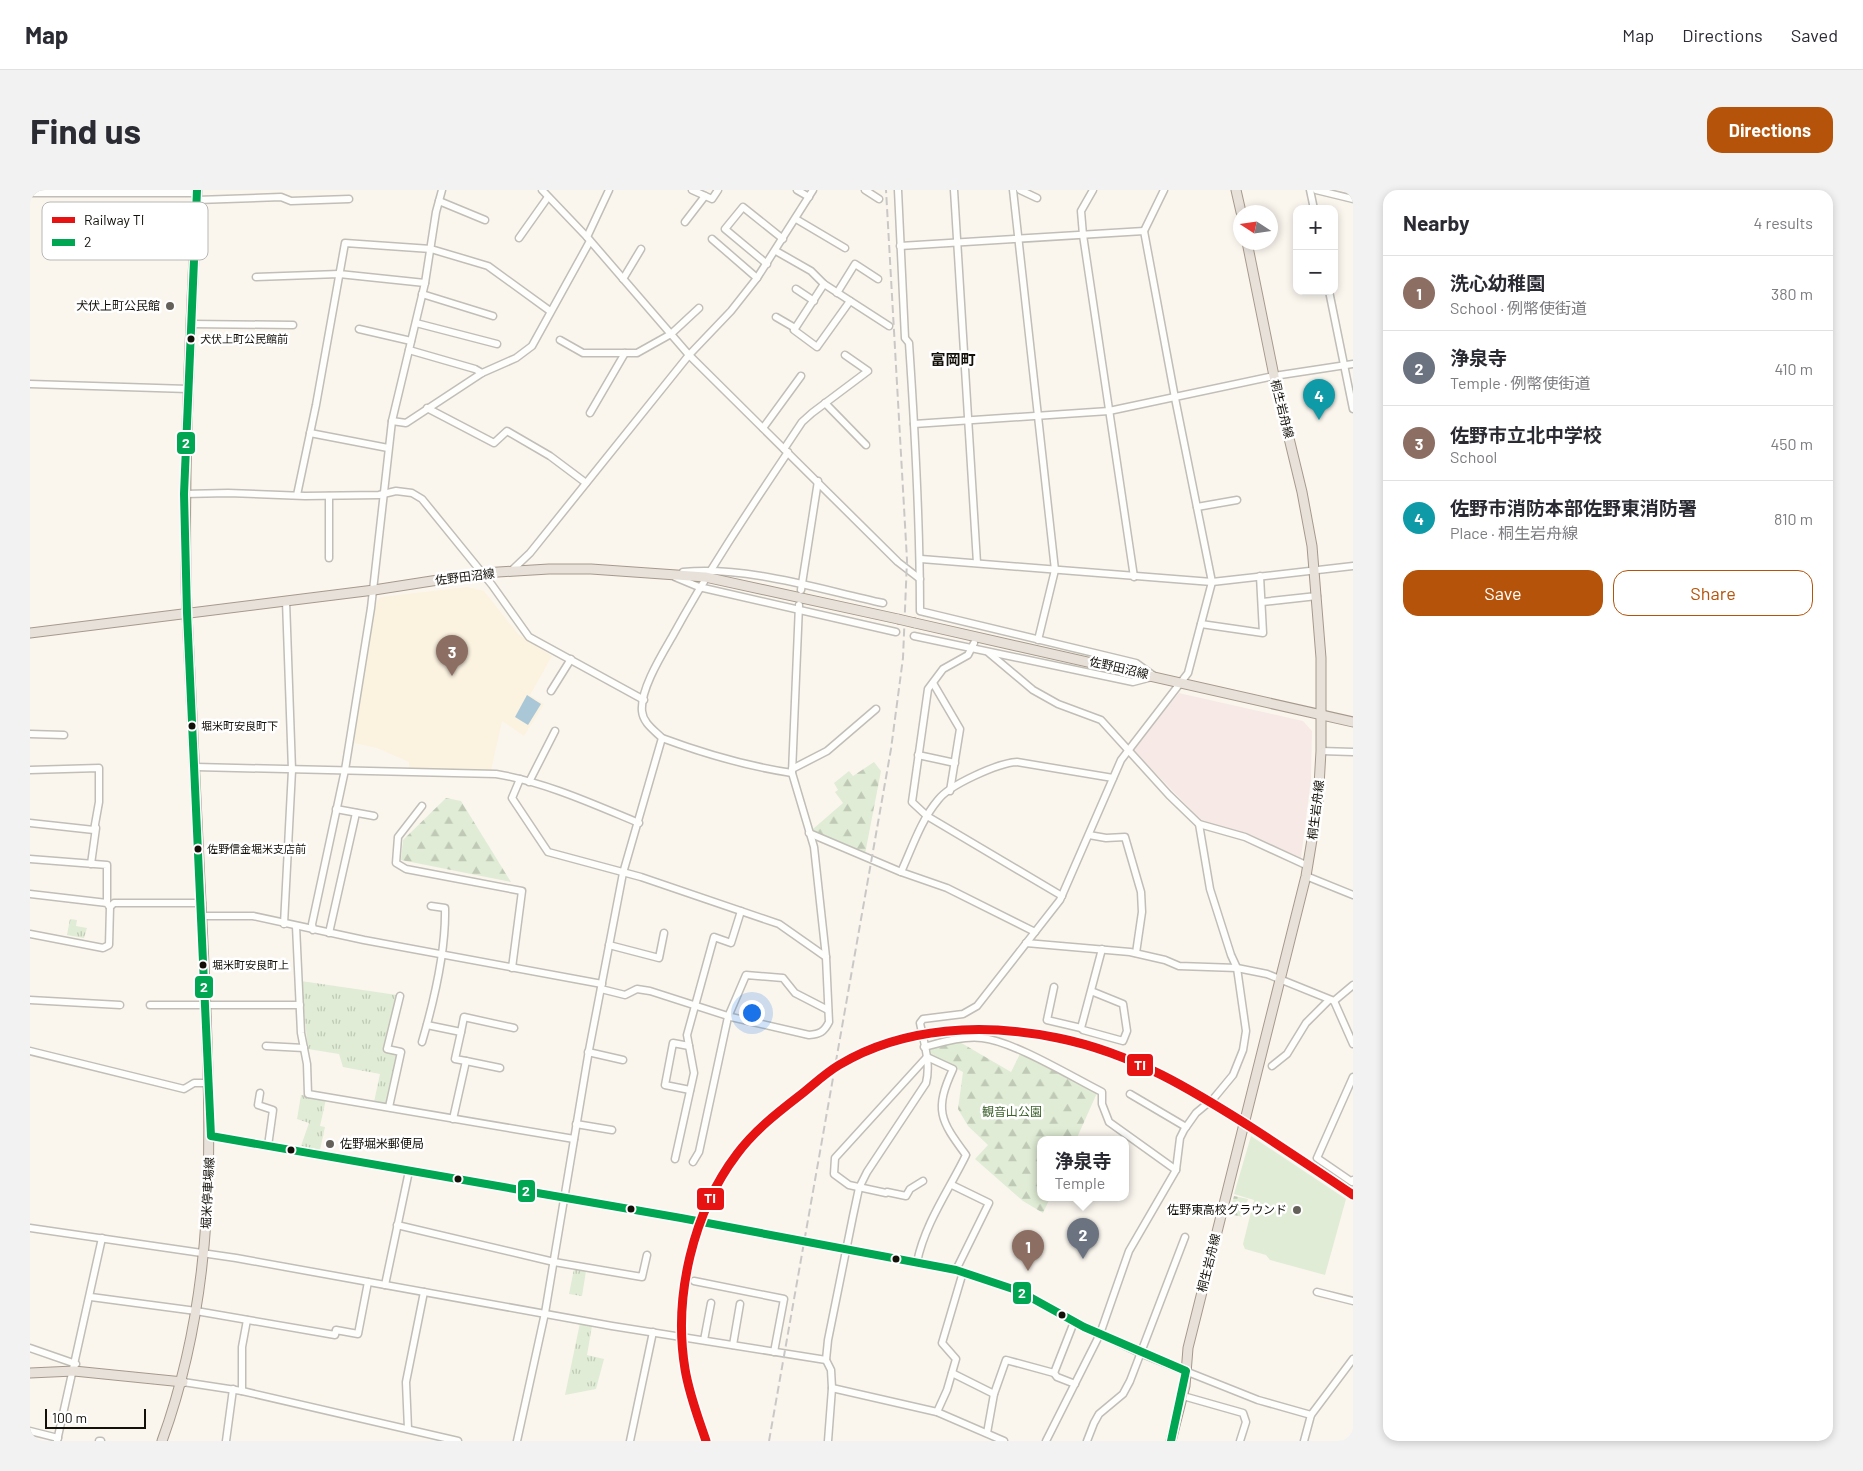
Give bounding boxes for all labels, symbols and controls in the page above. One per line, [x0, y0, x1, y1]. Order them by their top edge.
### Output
text: Map [25, 20, 68, 49]
text: Map [1622, 24, 1654, 46]
text: Directions [1682, 24, 1763, 46]
text: Saved [1791, 24, 1838, 46]
button: Directions [1707, 107, 1833, 153]
text: Find us [30, 109, 141, 151]
legend [42, 202, 208, 260]
north arrow [1233, 205, 1278, 250]
map controls [1293, 205, 1338, 295]
button: + [1293, 205, 1338, 250]
text: Nearby [1403, 210, 1469, 235]
text: Railway TI [84, 211, 144, 228]
text: 4 results [1753, 213, 1813, 232]
text: 2 [84, 233, 92, 250]
button: − [1293, 250, 1338, 295]
text: 洗心幼稚園 [1450, 271, 1545, 294]
text: 1 [1416, 284, 1422, 303]
text: 380 m [1771, 284, 1813, 303]
place label: 犬伏上町公民館 [76, 298, 160, 312]
text: School · 例幣使街道 [1450, 298, 1587, 317]
marker: 犬伏上町公民館 [164, 300, 176, 312]
place label: 犬伏上町公民館前 [200, 332, 288, 345]
marker: 犬伏上町公民館前 [186, 334, 196, 344]
text: 浄泉寺 [1450, 346, 1507, 369]
district label: 富岡町 [930, 350, 976, 368]
text: 2 [1415, 359, 1423, 378]
text: 410 m [1775, 359, 1813, 378]
text: Temple · 例幣使街道 [1450, 373, 1591, 392]
street label: 桐生岩舟線 [1269, 378, 1297, 440]
pin: 4 [1303, 379, 1335, 420]
text: 佐野市立北中学校 [1450, 423, 1602, 446]
line badge: 2 [176, 431, 196, 455]
text: 2 [182, 434, 190, 451]
text: 3 [1415, 434, 1423, 453]
text: 450 m [1770, 434, 1813, 453]
text: School [1450, 447, 1497, 466]
text: 佐野市消防本部佐野東消防署 [1450, 496, 1697, 519]
text: 4 [1414, 509, 1424, 528]
text: 810 m [1774, 509, 1813, 528]
text: Place · 桐生岩舟線 [1450, 523, 1578, 542]
street label: 佐野田沼線 [434, 565, 496, 587]
button: Save [1403, 570, 1603, 616]
button: Share [1613, 570, 1813, 616]
pin: 3 [436, 635, 468, 676]
street label: 佐野田沼線 [1088, 653, 1150, 681]
place label: 堀米町安良町下 [201, 719, 278, 732]
marker: 堀米町安良町下 [187, 721, 197, 731]
street label: 桐生岩舟線 [1304, 779, 1326, 841]
place label: 佐野信金堀米支店前 [207, 842, 306, 855]
marker: 佐野信金堀米支店前 [193, 844, 203, 854]
place label: 堀米町安良町上 [212, 958, 289, 971]
marker: 堀米町安良町上 [198, 960, 208, 970]
line badge: 2 [194, 975, 214, 999]
text: 2 [200, 978, 208, 995]
your location [739, 1000, 765, 1026]
line badge: TI [1126, 1053, 1154, 1077]
text: TI [1134, 1056, 1146, 1073]
park label: 観音山公園 [982, 1104, 1042, 1118]
place label: 佐野堀米郵便局 [340, 1136, 424, 1150]
popup [1037, 1136, 1129, 1201]
marker: 佐野堀米郵便局 [324, 1138, 336, 1150]
unlabelled marker [286, 1145, 296, 1155]
text: 浄泉寺 [1054, 1149, 1112, 1172]
street label: 堀米停車場線 [198, 1157, 216, 1229]
text: Temple [1054, 1173, 1105, 1192]
unlabelled marker [453, 1174, 463, 1184]
line badge: 2 [517, 1179, 536, 1203]
text: 2 [522, 1182, 530, 1199]
line badge: TI [696, 1187, 725, 1211]
text: TI [704, 1189, 716, 1206]
place label: 佐野東高校グラウンド [1167, 1202, 1287, 1216]
unlabelled marker [626, 1204, 636, 1214]
marker: 佐野東高校グラウンド [1291, 1204, 1303, 1216]
pin: 2 [1067, 1218, 1099, 1259]
pin: 1 [1012, 1230, 1044, 1271]
street label: 桐生岩舟線 [1194, 1232, 1222, 1294]
unlabelled marker [891, 1254, 901, 1264]
line badge: 2 [1012, 1281, 1032, 1305]
text: 2 [1018, 1284, 1026, 1301]
unlabelled marker [1057, 1310, 1067, 1320]
scale bar [45, 1406, 146, 1429]
text: 100 m [52, 1409, 87, 1426]

